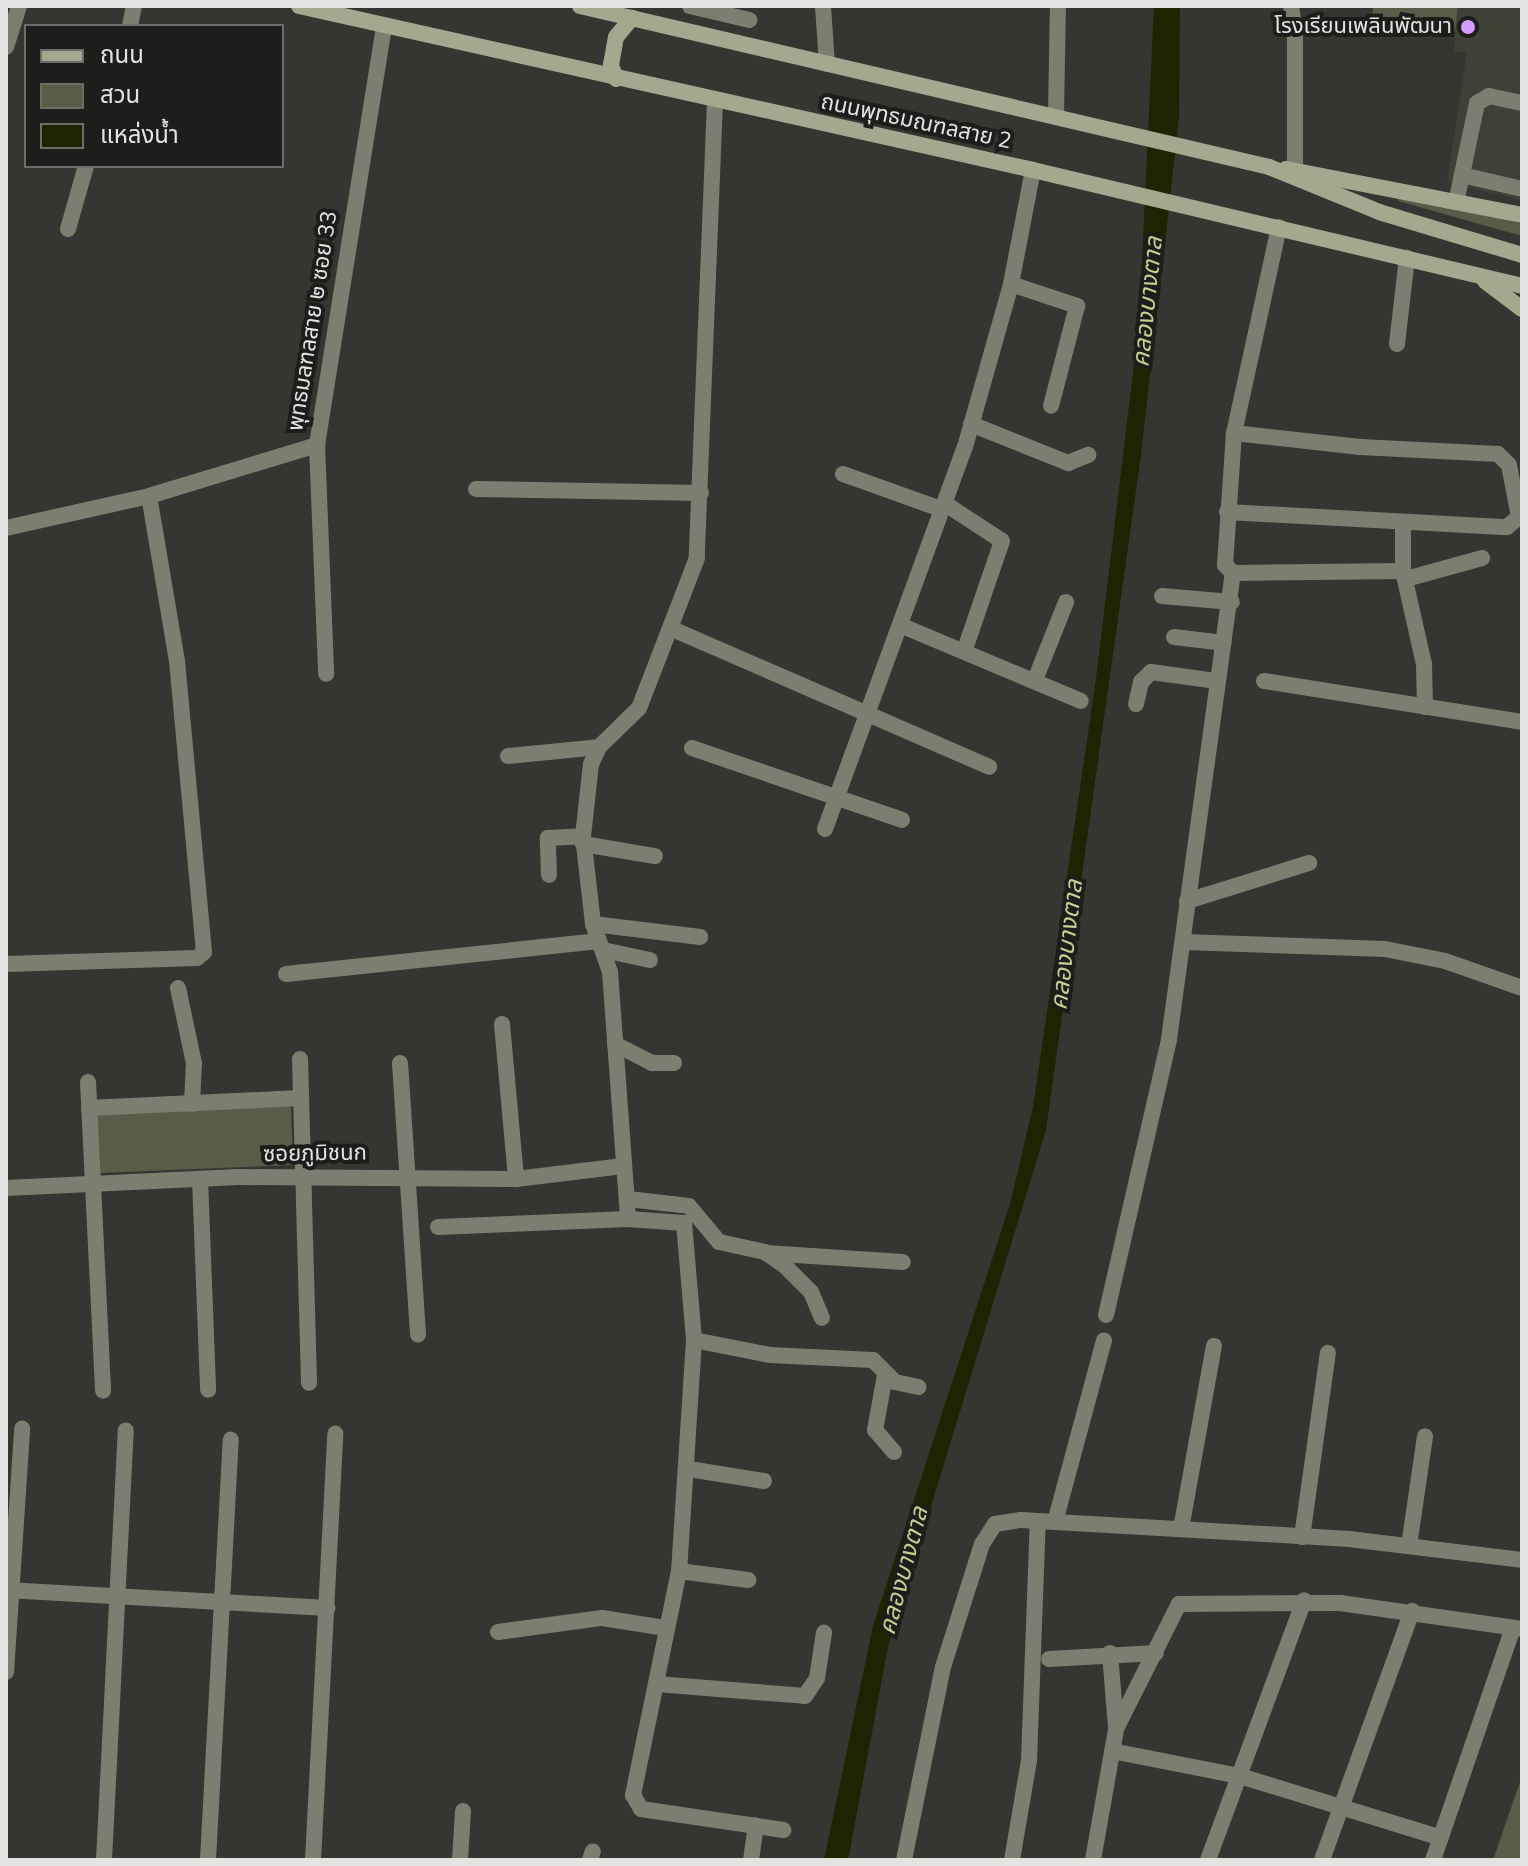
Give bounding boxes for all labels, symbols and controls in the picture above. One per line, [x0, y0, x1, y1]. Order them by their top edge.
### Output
place label: โรงเรียนเพลินพัฒนา [1274, 14, 1452, 40]
marker: โรงเรียนเพลินพัฒนา [1459, 18, 1477, 36]
legend [24, 24, 284, 168]
text: ถนน [100, 39, 144, 71]
text: สวน [100, 79, 140, 111]
street label: ถนนพุทธมณฑลสาย 2 [818, 89, 1014, 155]
text: แหล่งน้ำ [100, 119, 179, 151]
street label: พุทธมลฑลสาย ๒ ซอย 33 [283, 209, 343, 433]
water label: คลองบางตาล [1127, 235, 1169, 369]
water label: คลองบางตาล [1045, 878, 1089, 1012]
street label: ซอยภูมิชนก [263, 1140, 367, 1168]
water label: คลองบางตาล [873, 1504, 935, 1638]

